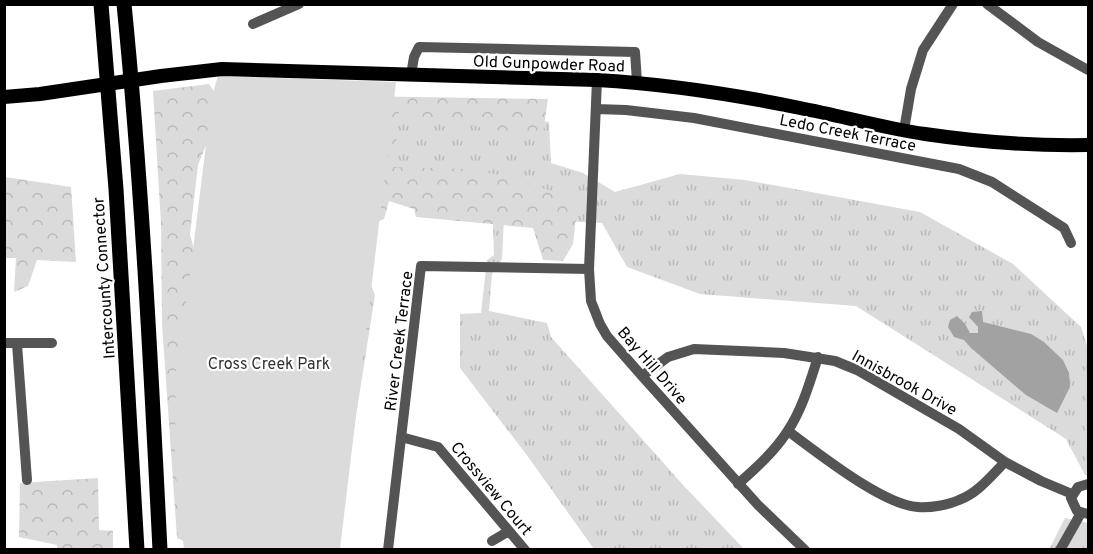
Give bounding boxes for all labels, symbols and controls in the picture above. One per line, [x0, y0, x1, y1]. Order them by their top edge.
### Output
street label: Old Gunpowder Road [473, 52, 625, 78]
street label: Ledo Creek Terrace [778, 111, 918, 157]
street label: Intercounty Connector [89, 196, 121, 359]
street label: River Creek Terrace [381, 270, 419, 412]
street label: Bay Hill Drive [612, 323, 691, 409]
street label: Innisbrook Drive [848, 347, 960, 421]
park label: Cross Creek Park [208, 355, 330, 375]
street label: Crossview Court [445, 438, 536, 540]

